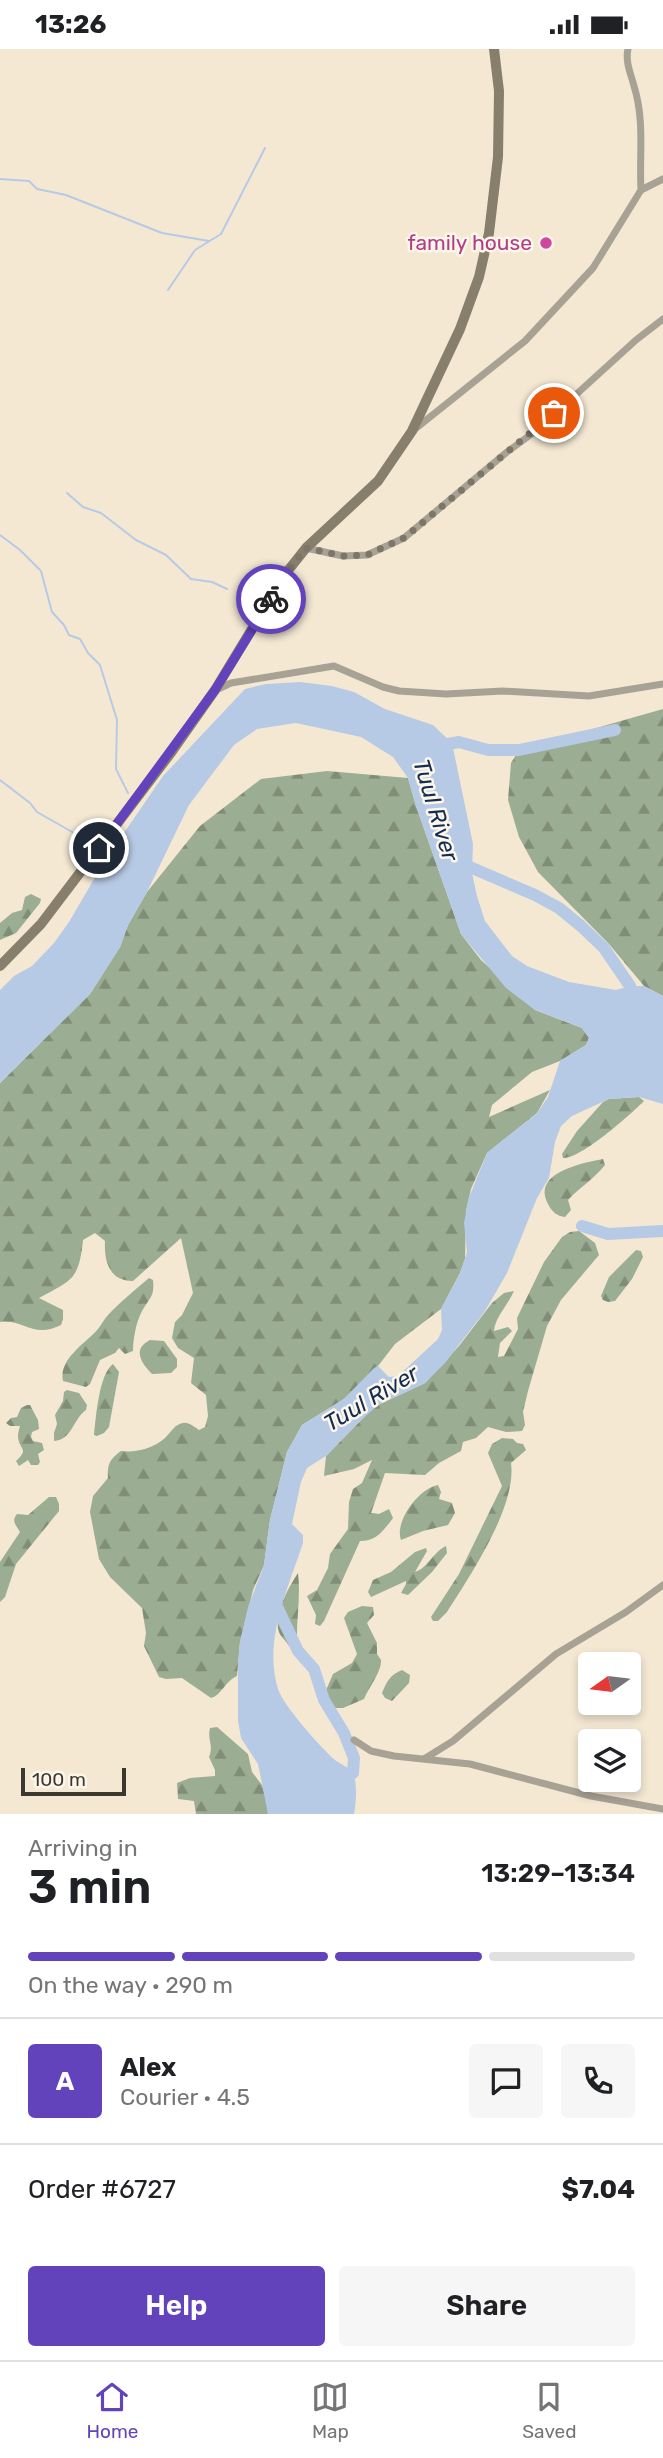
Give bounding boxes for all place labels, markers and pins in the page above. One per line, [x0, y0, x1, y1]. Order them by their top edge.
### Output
place label: family house [407, 230, 532, 255]
marker: family house [538, 235, 554, 251]
pin [524, 383, 584, 443]
pin [69, 818, 129, 878]

